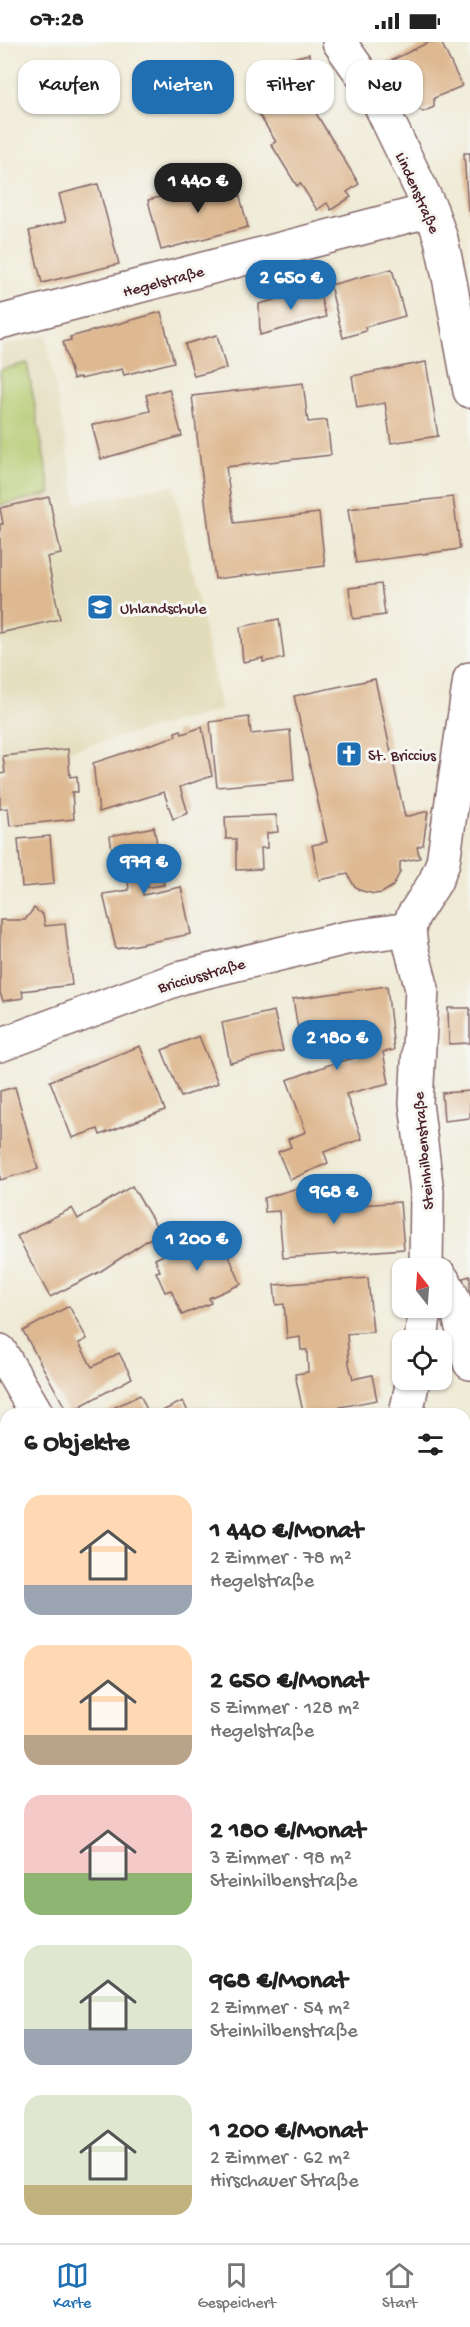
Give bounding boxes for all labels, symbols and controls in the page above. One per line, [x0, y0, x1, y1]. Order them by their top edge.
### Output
text: 07:28 [30, 8, 84, 34]
chip: Kaufen [18, 60, 120, 114]
chip: Mieten [132, 60, 234, 114]
chip: Filter [246, 60, 334, 114]
chip: Neu [346, 60, 423, 114]
street label: Lindenstraße [389, 150, 442, 238]
pin: 1 440 € [143, 163, 253, 214]
text: 1 440 € [168, 171, 228, 194]
pin: 2 650 € [236, 260, 346, 311]
street label: Hegelstraße [121, 263, 207, 303]
text: 2 650 € [259, 268, 323, 291]
school or university icon: Uhlandschule [85, 592, 115, 622]
place label: Uhlandschule [120, 601, 207, 620]
church icon: St. Briccius [334, 739, 364, 769]
place label: St. Briccius [368, 748, 437, 767]
pin: 979 € [102, 844, 186, 895]
text: 979 € [120, 852, 168, 875]
street label: Bricciusstraße [155, 956, 249, 999]
pin: 2 180 € [282, 1020, 392, 1071]
text: 2 180 € [306, 1028, 368, 1051]
street label: Steinhilbenstraße [411, 1090, 440, 1210]
pin: 968 € [292, 1174, 376, 1225]
text: 968 € [310, 1182, 358, 1205]
pin: 1 200 € [142, 1221, 252, 1272]
text: 1 200 € [166, 1229, 228, 1252]
north arrow [392, 1258, 452, 1318]
map controls [392, 1258, 452, 1390]
button: locate [392, 1330, 452, 1390]
icon: filters [414, 1428, 447, 1461]
text: 6 Objekte [24, 1429, 129, 1460]
text: 1 440 €/Monat [210, 1517, 363, 1548]
icon: home [72, 1519, 144, 1591]
text: 2 Zimmer · 78 m² [210, 1548, 352, 1571]
text: Hegelstraße [210, 1571, 314, 1594]
text: 2 650 €/Monat [210, 1667, 367, 1698]
icon: home [72, 1669, 144, 1741]
text: 5 Zimmer · 128 m² [210, 1698, 360, 1721]
text: Hegelstraße [210, 1721, 314, 1744]
text: 2 180 €/Monat [210, 1817, 365, 1848]
icon: home [72, 1819, 144, 1891]
text: 3 Zimmer · 98 m² [210, 1848, 352, 1871]
text: Steinhilbenstraße [210, 1871, 358, 1894]
text: 968 €/Monat [210, 1967, 347, 1998]
icon: home [72, 1969, 144, 2041]
text: 2 Zimmer · 54 m² [210, 1998, 350, 2021]
text: Steinhilbenstraße [210, 2021, 358, 2044]
text: 1 200 €/Monat [210, 2117, 366, 2148]
icon: home [72, 2119, 144, 2191]
text: 2 Zimmer · 62 m² [210, 2148, 350, 2171]
text: Hirschauer Straße [210, 2171, 358, 2194]
tab: Karte [53, 2259, 91, 2314]
tab: Gespeichert [197, 2259, 276, 2314]
tab: Start [382, 2259, 417, 2314]

